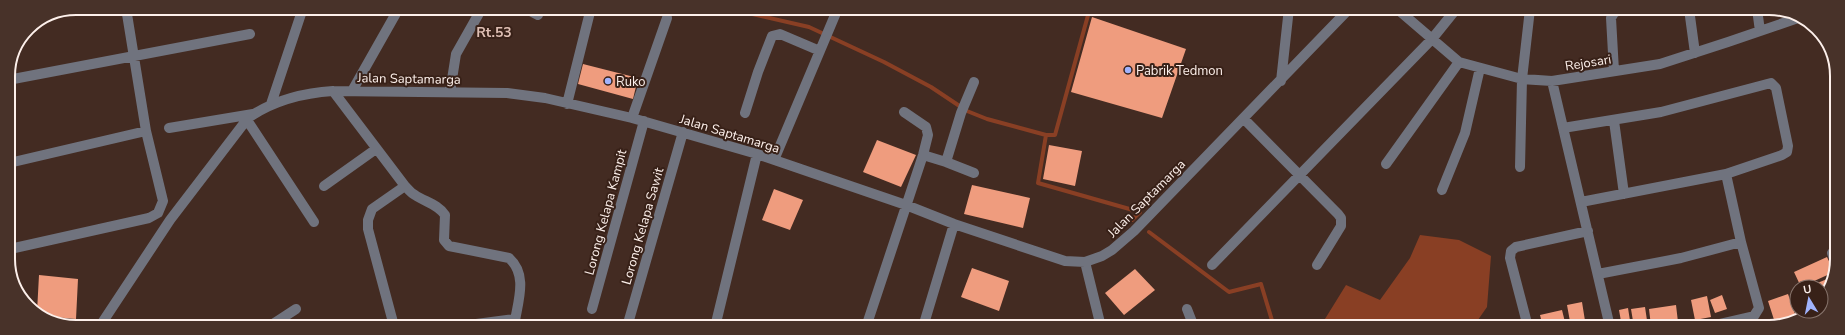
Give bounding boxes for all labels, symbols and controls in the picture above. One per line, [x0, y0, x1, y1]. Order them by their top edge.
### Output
district label: Rt.53 [476, 23, 512, 42]
street label: Rejosari [1564, 50, 1613, 76]
place label: Pabrik Tedmon [1136, 62, 1223, 80]
marker: Pabrik Tedmon [1123, 65, 1133, 75]
street label: Jalan Saptamarga [356, 69, 461, 89]
place label: Ruko [616, 73, 646, 91]
marker: Ruko [603, 76, 613, 86]
street label: Jalan Saptamarga [677, 110, 782, 158]
street label: Lorong Kelapa Kampit [581, 147, 631, 277]
street label: Jalan Saptamarga [1103, 156, 1190, 242]
street label: Lorong Kelapa Sawit [618, 165, 668, 287]
north arrow [1789, 279, 1829, 319]
text: U [1802, 282, 1813, 298]

